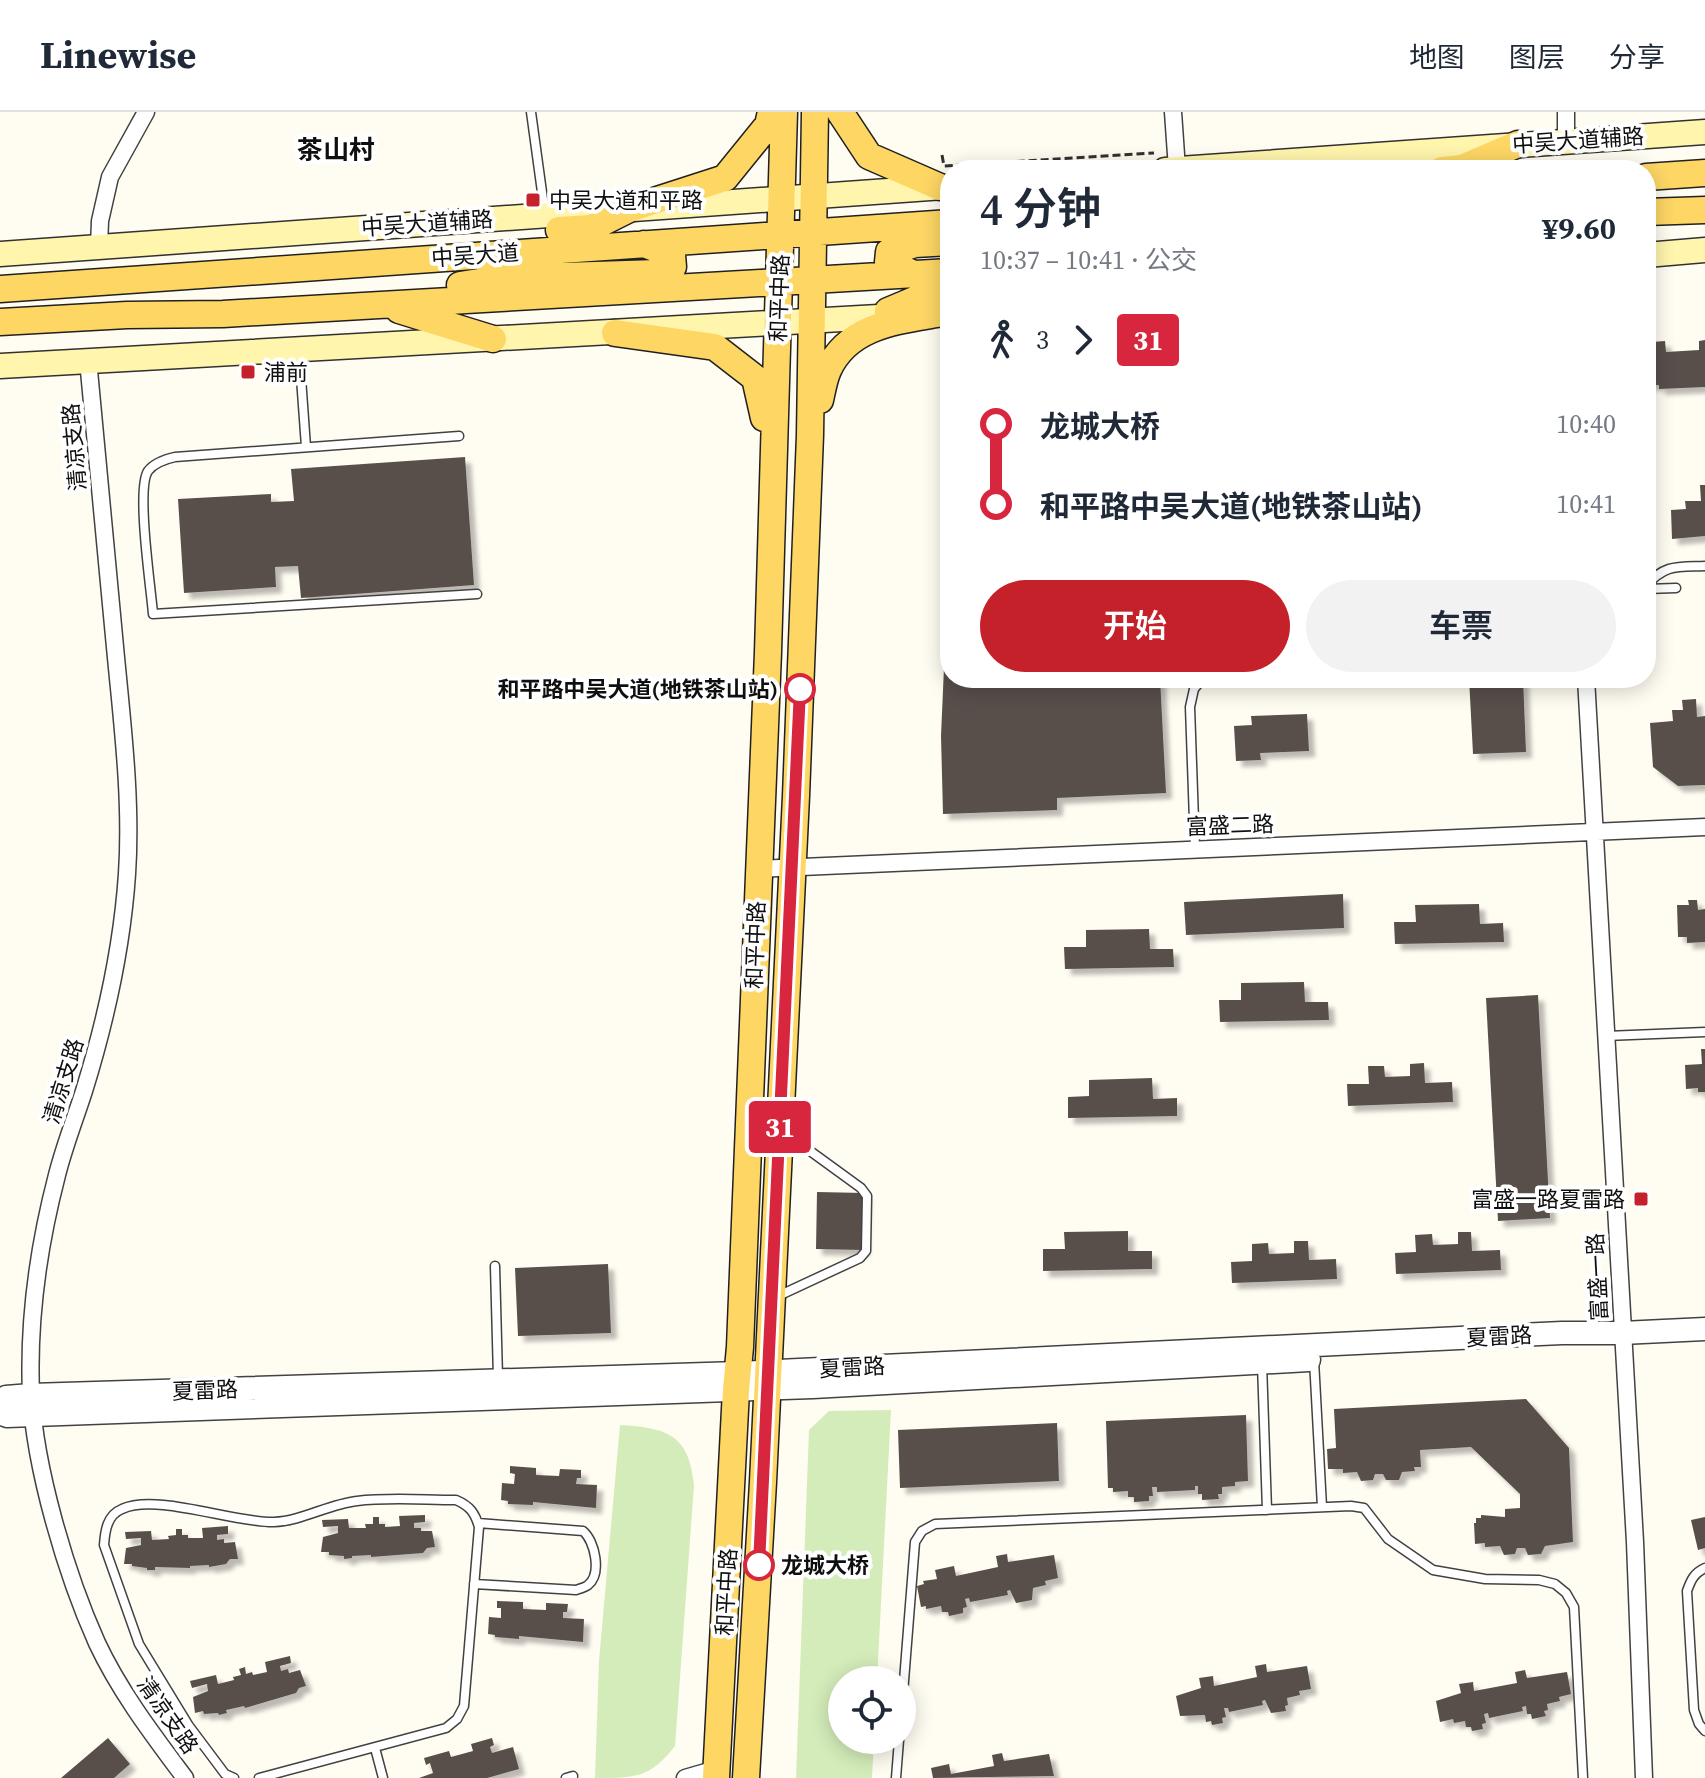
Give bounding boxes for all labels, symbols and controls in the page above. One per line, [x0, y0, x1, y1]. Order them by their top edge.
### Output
text: Linewise [40, 29, 196, 81]
text: 地图 [1409, 38, 1465, 76]
text: 图层 [1509, 38, 1565, 76]
text: 分享 [1609, 38, 1665, 76]
street label: 中吴大道辅路 [1511, 120, 1645, 160]
district label: 茶山村 [297, 132, 375, 168]
text: 4 分钟 [980, 178, 1101, 239]
place label: 中吴大道和平路 [549, 185, 703, 215]
marker: 中吴大道和平路 [524, 191, 542, 209]
street label: 中吴大道辅路 [360, 203, 494, 243]
text: ¥9.60 [1542, 208, 1616, 249]
street label: 中吴大道 [430, 237, 520, 273]
text: 10:37 – 10:41 · 公交 [980, 242, 1197, 278]
street label: 和平中路 [762, 253, 796, 343]
icon: walk [980, 318, 1024, 362]
icon: forward [1061, 318, 1105, 362]
text: 31 [1133, 321, 1163, 359]
text: 3 [1036, 322, 1049, 358]
place label: 浦前 [264, 357, 308, 387]
marker: 浦前 [239, 363, 257, 381]
street label: 清凉支路 [55, 402, 93, 492]
text: 龙城大桥 [1040, 406, 1160, 447]
text: 10:40 [1556, 406, 1616, 442]
text: 和平路中吴大道(地铁茶山站) [1040, 486, 1423, 527]
text: 10:41 [1556, 486, 1616, 522]
button: 开始 [980, 580, 1290, 672]
button: 车票 [1306, 580, 1616, 672]
place label: 和平路中吴大道(地铁茶山站) [497, 674, 778, 704]
marker: 和平路中吴大道(地铁茶山站) [785, 674, 815, 704]
street label: 富盛二路 [1185, 808, 1275, 842]
street label: 和平中路 [738, 900, 772, 990]
street label: 清凉支路 [36, 1035, 90, 1127]
line badge: 31 [744, 1101, 816, 1153]
text: 31 [765, 1108, 795, 1146]
place label: 富盛一路夏雷路 [1471, 1184, 1625, 1214]
marker: 富盛一路夏雷路 [1632, 1190, 1650, 1208]
street label: 富盛一路 [1580, 1232, 1614, 1322]
street label: 夏雷路 [1465, 1319, 1533, 1353]
street label: 夏雷路 [818, 1350, 886, 1384]
street label: 夏雷路 [171, 1374, 239, 1406]
street label: 和平中路 [709, 1547, 743, 1637]
marker: 龙城大桥 [744, 1550, 774, 1580]
place label: 龙城大桥 [781, 1550, 869, 1580]
map controls [828, 1666, 916, 1754]
button: locate [828, 1666, 916, 1754]
street label: 清凉支路 [130, 1670, 206, 1760]

